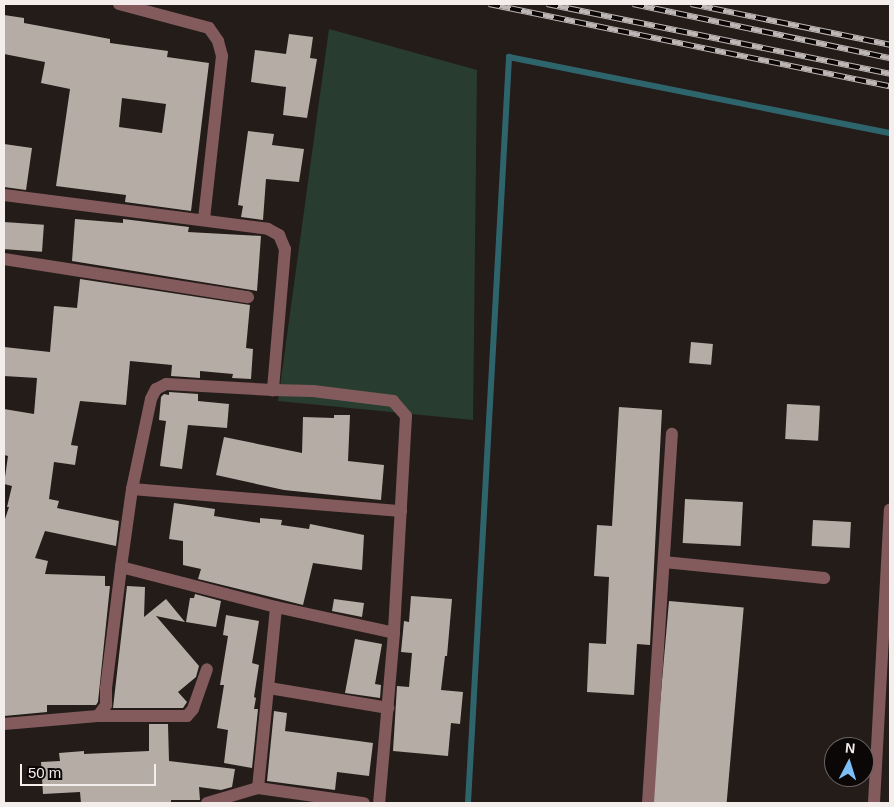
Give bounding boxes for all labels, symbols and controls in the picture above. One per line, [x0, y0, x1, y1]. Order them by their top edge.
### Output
north arrow [824, 737, 874, 787]
text: N [844, 740, 856, 756]
scale bar [22, 754, 159, 786]
text: 50 m [28, 764, 61, 781]

